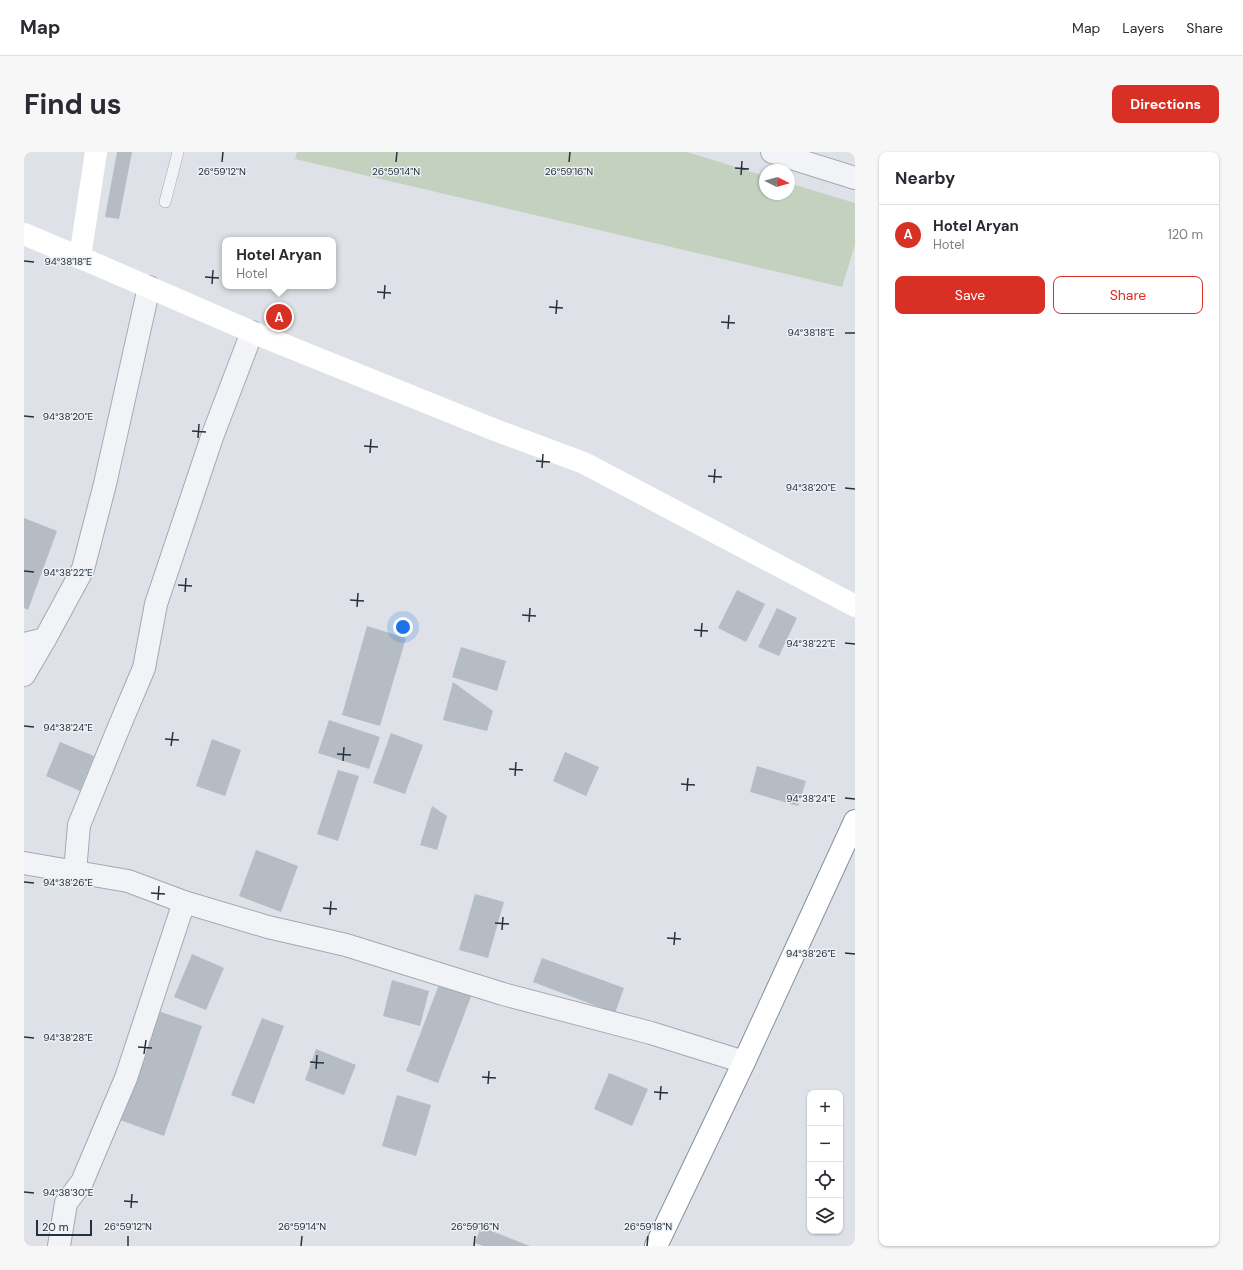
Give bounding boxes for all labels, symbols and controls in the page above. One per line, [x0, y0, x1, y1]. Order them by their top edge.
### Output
text: Map [20, 15, 60, 40]
text: Map [1072, 19, 1100, 37]
text: Layers [1122, 19, 1164, 37]
text: Share [1186, 19, 1223, 37]
button: Directions [1112, 85, 1219, 123]
text: Find us [24, 86, 122, 123]
north arrow [759, 164, 795, 200]
text: 26°59'12"N [198, 165, 246, 178]
text: 26°59'14"N [372, 165, 420, 178]
text: 26°59'16"N [545, 165, 593, 178]
text: Nearby [895, 167, 955, 189]
text: Hotel Aryan [933, 216, 1019, 236]
text: A [903, 226, 913, 243]
text: 120 m [1168, 226, 1203, 243]
text: Hotel [933, 236, 965, 253]
popup [222, 237, 336, 289]
text: Hotel Aryan [236, 245, 322, 265]
text: 94°38'18"E [44, 255, 92, 268]
text: Hotel [236, 265, 268, 282]
button: Save [895, 276, 1045, 314]
button: Share [1053, 276, 1203, 314]
pin: A [266, 302, 292, 332]
text: 94°38'18"E [787, 326, 835, 339]
text: 94°38'20"E [43, 410, 94, 423]
text: 94°38'20"E [786, 481, 837, 494]
text: 94°38'22"E [43, 566, 93, 579]
your location [393, 617, 413, 637]
text: 94°38'22"E [786, 637, 836, 650]
text: 94°38'24"E [43, 721, 93, 734]
text: 94°38'24"E [786, 792, 836, 805]
text: 94°38'26"E [43, 876, 93, 889]
text: 94°38'26"E [786, 947, 836, 960]
text: 94°38'28"E [43, 1031, 93, 1044]
map controls [807, 1090, 843, 1234]
button: + [807, 1090, 843, 1126]
button: − [807, 1126, 843, 1162]
button: locate [807, 1162, 843, 1198]
text: 94°38'30"E [43, 1186, 94, 1199]
button: layers [807, 1198, 843, 1234]
scale bar [36, 1218, 92, 1237]
text: 20 m [42, 1220, 68, 1234]
text: 26°59'12"N [104, 1220, 152, 1233]
text: 26°59'14"N [278, 1220, 326, 1233]
text: 26°59'16"N [451, 1220, 499, 1233]
text: 26°59'18"N [624, 1220, 672, 1233]

